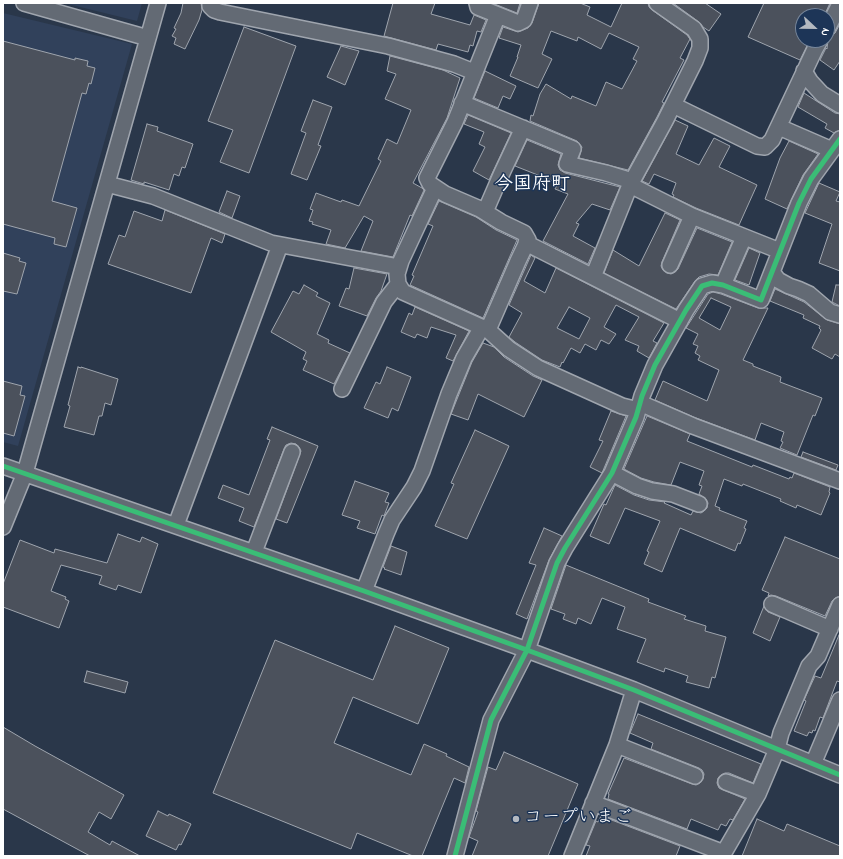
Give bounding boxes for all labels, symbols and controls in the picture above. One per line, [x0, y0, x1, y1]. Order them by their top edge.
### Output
north arrow [795, 8, 835, 48]
text: N [816, 26, 834, 39]
district label: 今国府町 [494, 175, 570, 197]
place label: コープいまご [524, 808, 632, 830]
marker: コープいまご [511, 814, 521, 824]

